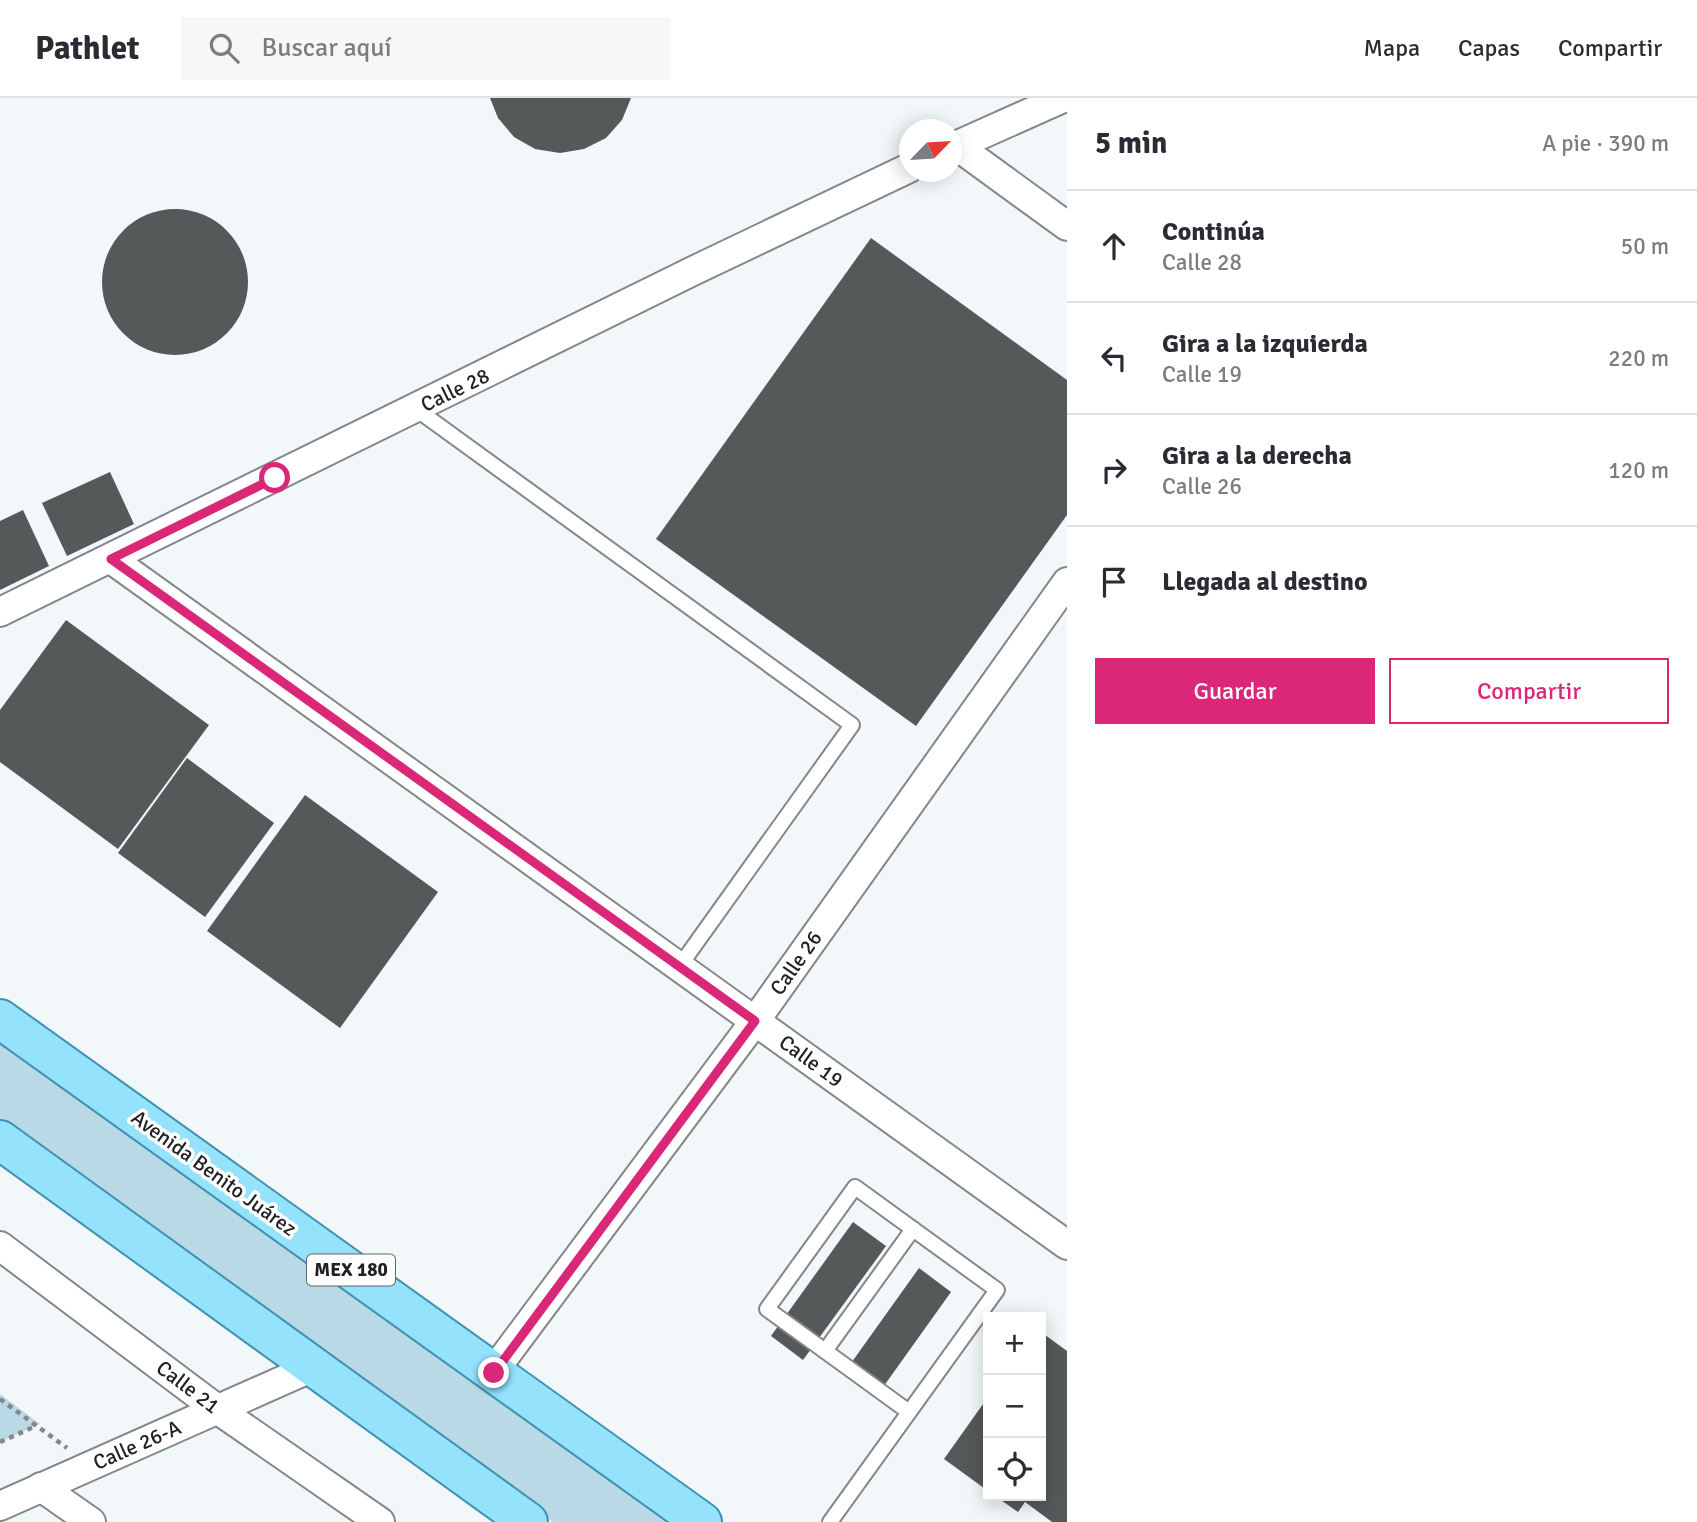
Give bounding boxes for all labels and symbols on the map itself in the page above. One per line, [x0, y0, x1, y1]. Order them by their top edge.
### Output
north arrow [899, 119, 962, 182]
street label: Calle 28 [417, 362, 493, 418]
route start [259, 462, 290, 493]
street label: Calle 26 [764, 926, 828, 1000]
street label: Calle 19 [774, 1029, 848, 1093]
street label: Avenida Benito Juárez [126, 1104, 302, 1242]
road number: MEX 180 [307, 1254, 395, 1286]
street label: Calle 21 [151, 1355, 225, 1419]
route end [478, 1357, 509, 1388]
street label: Calle 26-A [89, 1414, 185, 1476]

